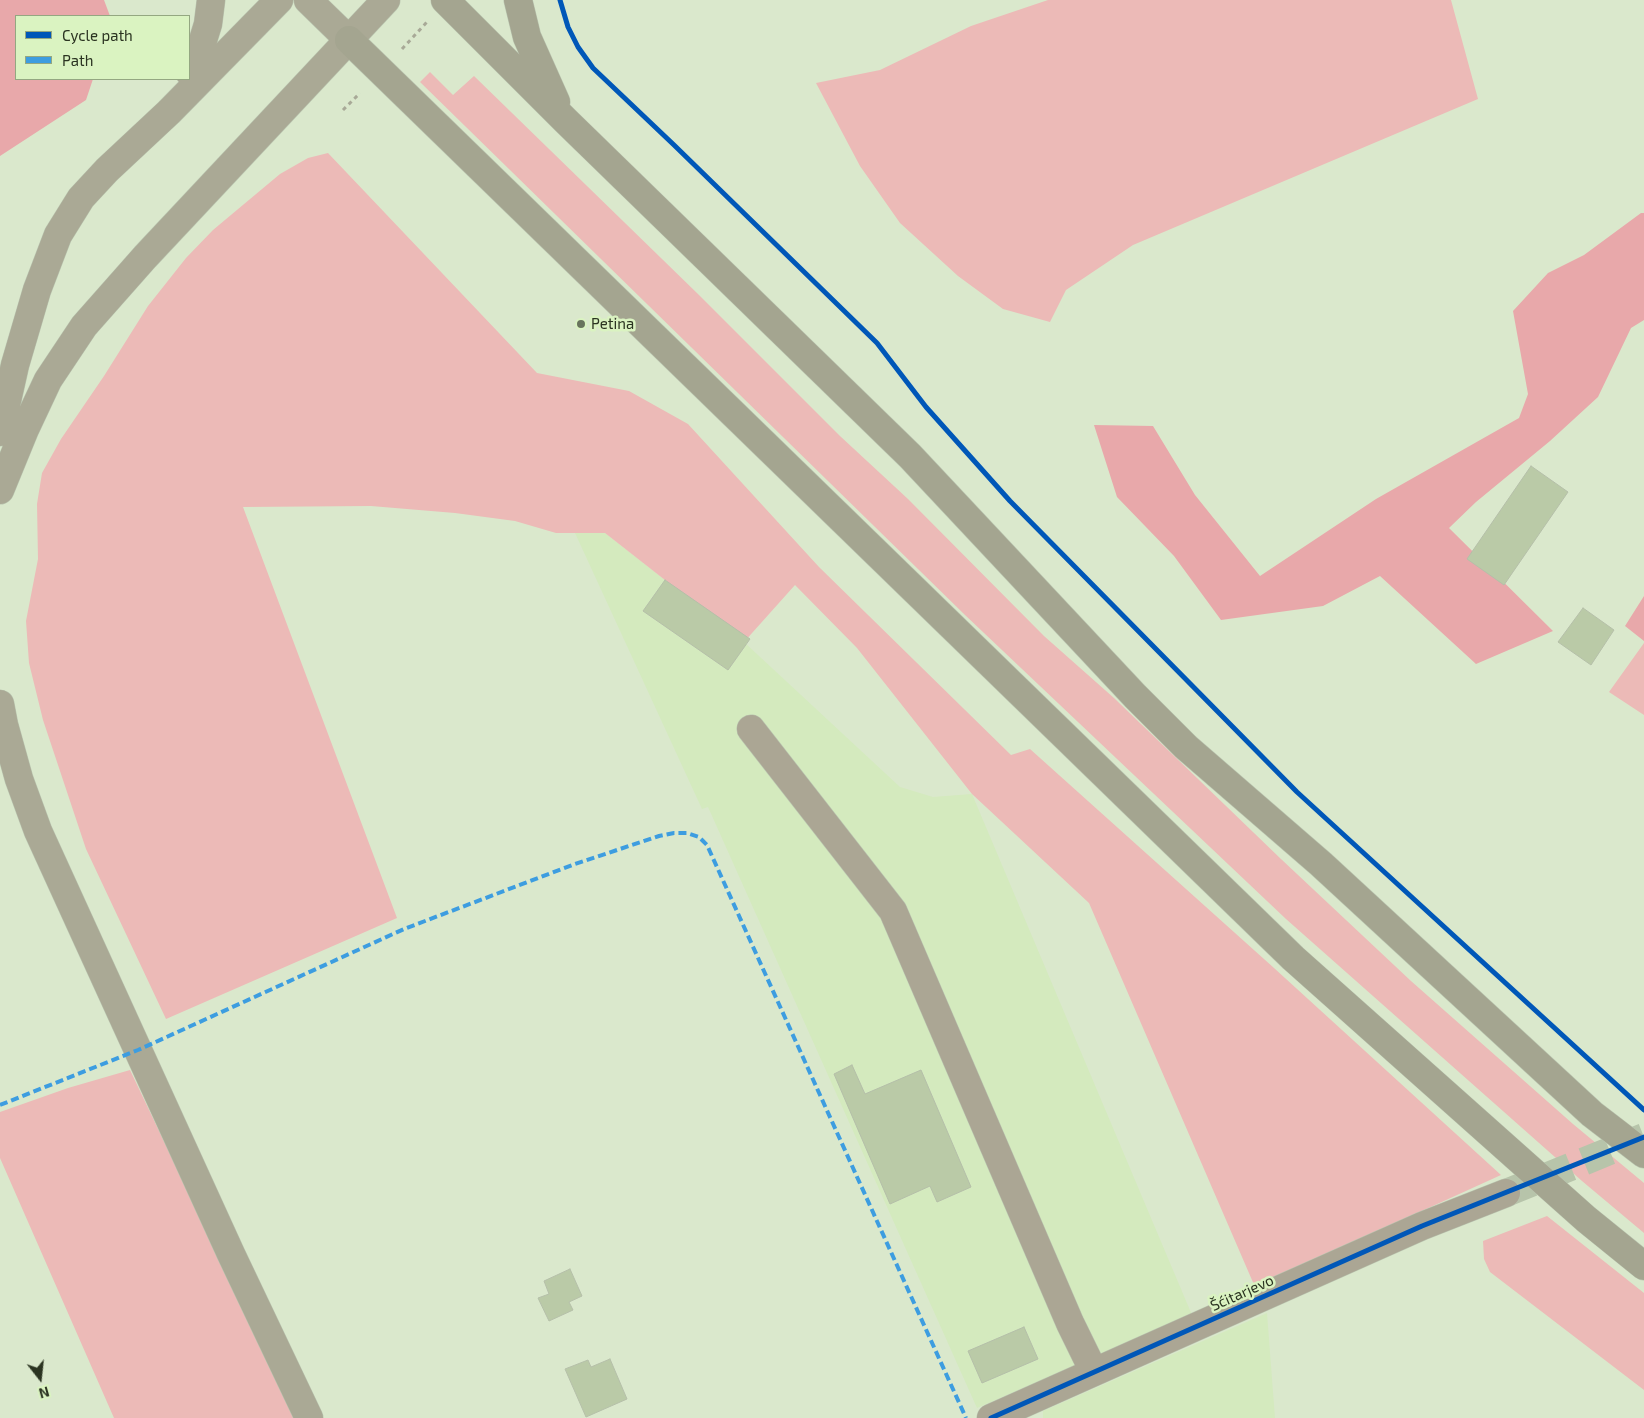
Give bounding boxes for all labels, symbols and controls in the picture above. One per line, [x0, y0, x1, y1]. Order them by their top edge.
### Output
legend [15, 15, 190, 80]
text: Cycle path [62, 26, 133, 44]
text: Path [62, 51, 93, 69]
place label: Petina [591, 315, 634, 333]
marker: Petina [575, 318, 587, 330]
street label: Šćitarjevo [1207, 1271, 1277, 1315]
north arrow [15, 1353, 65, 1403]
text: N [37, 1383, 51, 1402]

